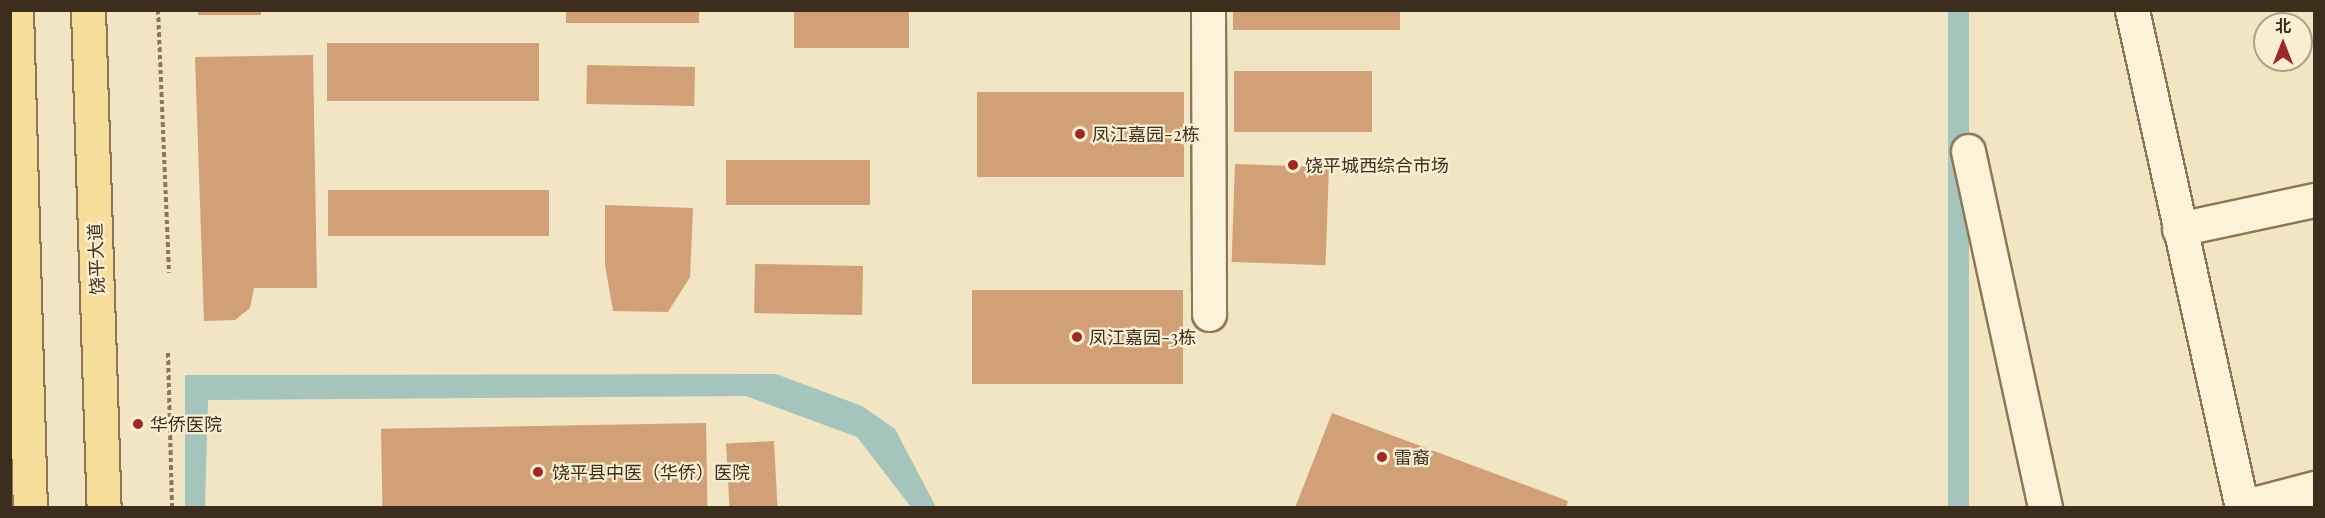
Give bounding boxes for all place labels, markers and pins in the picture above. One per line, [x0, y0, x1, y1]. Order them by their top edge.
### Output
place label: 凤江嘉园-2栋 [1092, 123, 1200, 145]
marker: 凤江嘉园-2栋 [1073, 127, 1087, 141]
place label: 饶平城西综合市场 [1305, 154, 1449, 176]
marker: 饶平城西综合市场 [1286, 158, 1300, 172]
place label: 凤江嘉园-3栋 [1089, 326, 1196, 348]
marker: 凤江嘉园-3栋 [1070, 330, 1084, 344]
place label: 华侨医院 [150, 413, 222, 435]
marker: 华侨医院 [131, 417, 145, 431]
place label: 雷裔 [1394, 446, 1430, 468]
marker: 雷裔 [1375, 450, 1389, 464]
place label: 饶平县中医（华侨）医院 [552, 461, 750, 483]
marker: 饶平县中医（华侨）医院 [529, 463, 547, 481]

